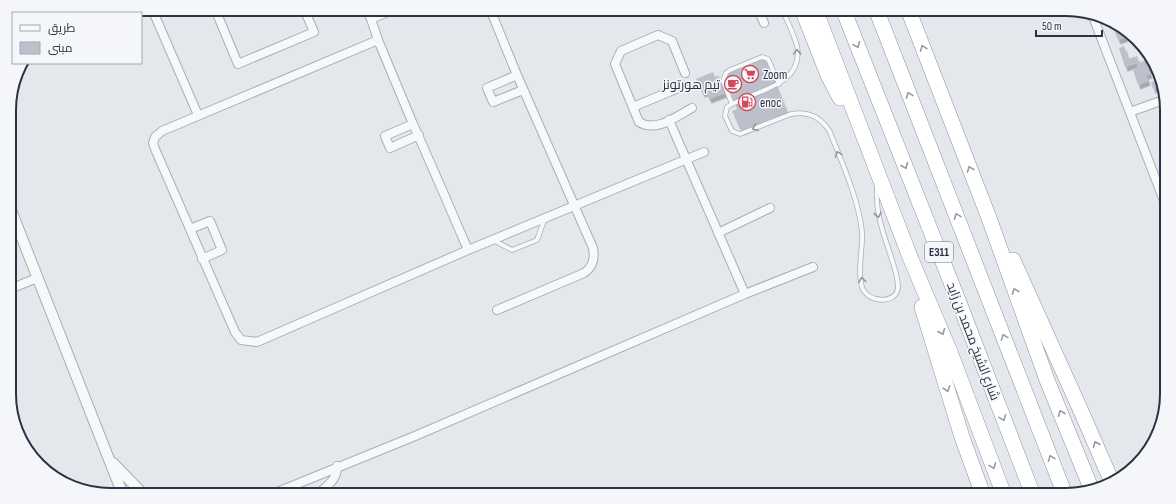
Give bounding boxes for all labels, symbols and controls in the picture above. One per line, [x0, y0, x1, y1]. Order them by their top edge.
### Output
legend [12, 12, 142, 64]
scale bar [1036, 12, 1102, 38]
text: 50 m [1042, 19, 1062, 34]
text: طريق [48, 21, 76, 36]
text: مبنى [48, 41, 73, 56]
one-way arrow [853, 42, 861, 49]
one-way arrow [920, 44, 928, 51]
one-way arrow [792, 49, 801, 55]
supermarket icon: Zoom [740, 64, 760, 84]
place label: Zoom [763, 67, 787, 83]
cafe icon: تيم هورتونز [723, 74, 743, 94]
place label: تيم هورتونز [661, 77, 721, 94]
fuel station icon: enoc [737, 92, 757, 112]
one-way arrow [906, 92, 914, 99]
place label: enoc [760, 95, 781, 111]
one-way arrow [751, 124, 758, 132]
one-way arrow [835, 151, 843, 158]
one-way arrow [901, 163, 909, 170]
one-way arrow [966, 166, 974, 173]
one-way arrow [873, 212, 882, 218]
one-way arrow [953, 213, 961, 220]
road number: E311 [925, 242, 953, 262]
one-way arrow [857, 277, 866, 283]
street label: شارع الشيخ محمد بن زايد [943, 280, 1003, 403]
one-way arrow [1011, 287, 1020, 294]
one-way arrow [937, 328, 945, 335]
one-way arrow [1000, 334, 1008, 341]
one-way arrow [942, 385, 951, 392]
one-way arrow [1057, 409, 1065, 416]
one-way arrow [999, 414, 1007, 421]
one-way arrow [1092, 441, 1100, 448]
one-way arrow [1047, 455, 1055, 462]
one-way arrow [989, 462, 997, 469]

